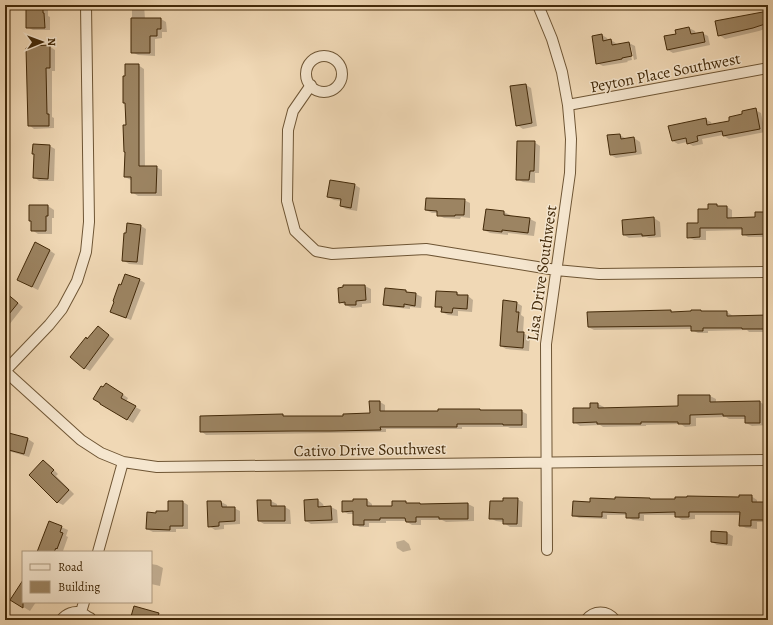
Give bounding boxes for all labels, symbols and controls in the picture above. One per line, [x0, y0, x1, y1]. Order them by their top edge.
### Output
north arrow [22, 22, 62, 62]
text: N [44, 38, 59, 46]
street label: Peyton Place Southwest [588, 48, 742, 98]
street label: Lisa Drive Southwest [522, 204, 562, 342]
street label: Cativo Drive Southwest [294, 438, 446, 462]
legend [22, 551, 152, 603]
text: Road [58, 559, 84, 575]
text: Building [58, 579, 100, 595]

